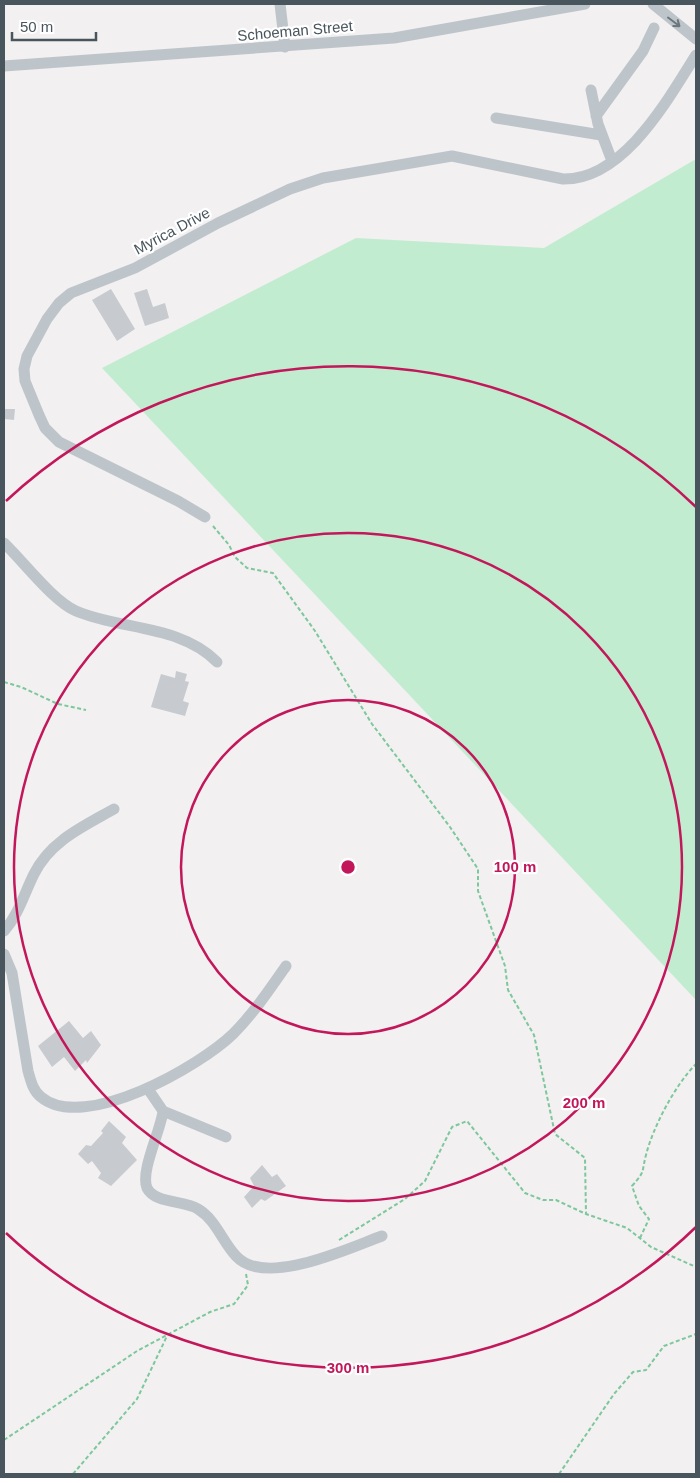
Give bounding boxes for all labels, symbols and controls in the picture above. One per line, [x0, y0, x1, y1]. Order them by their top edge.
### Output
scale bar [12, 10, 96, 42]
street label: Schoeman Street [236, 17, 354, 44]
one-way arrow [667, 17, 680, 28]
text: 50 m [20, 18, 53, 35]
street label: Myrica Drive [131, 203, 213, 258]
centre of rings [339, 858, 357, 876]
text: 100 m [494, 858, 536, 875]
text: 200 m [563, 1094, 605, 1111]
text: 300 m [327, 1359, 369, 1376]

